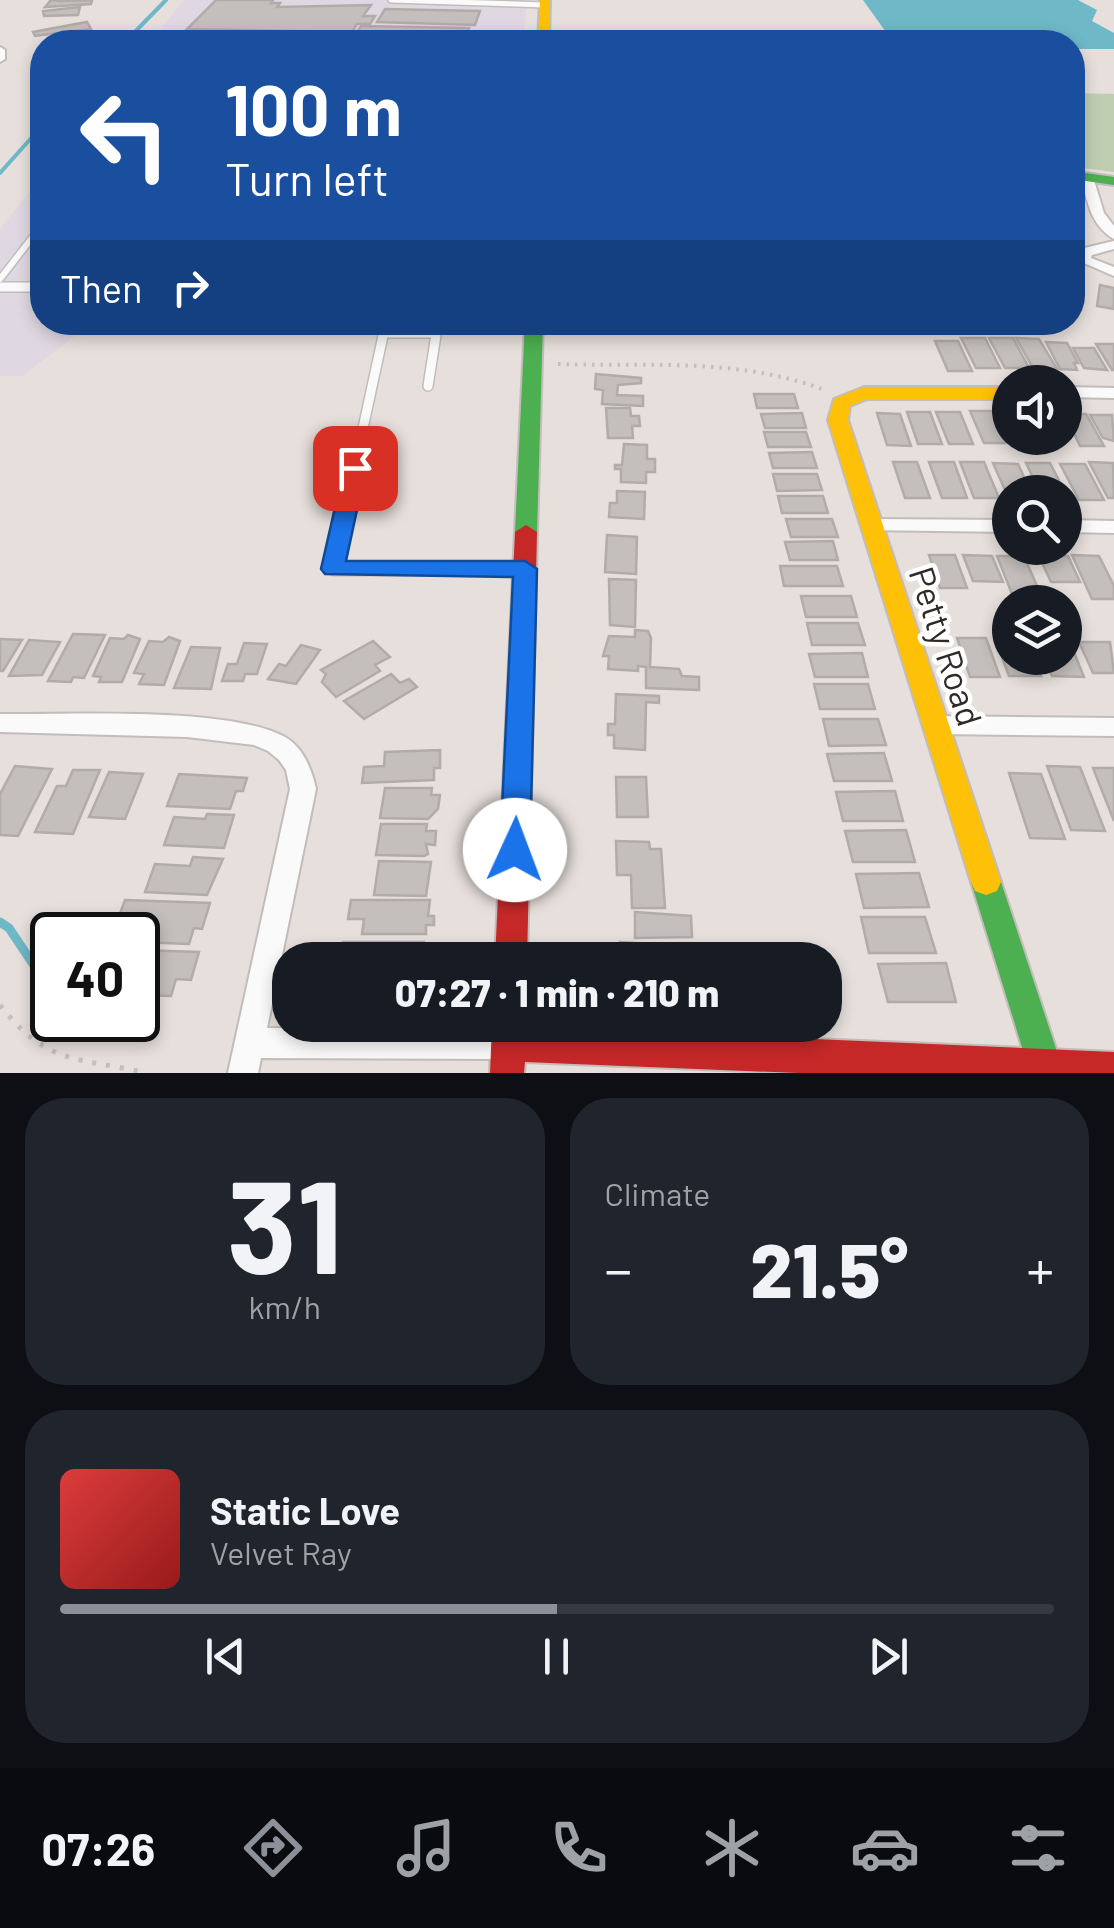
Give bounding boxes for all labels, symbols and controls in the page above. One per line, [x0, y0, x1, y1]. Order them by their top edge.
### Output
text: 100 m [225, 66, 402, 150]
icon: left [60, 70, 190, 200]
text: Turn left [225, 151, 389, 205]
icon: right [163, 260, 218, 315]
text: Then [60, 265, 143, 311]
map controls [992, 365, 1082, 675]
button: sound [992, 365, 1082, 455]
pin [313, 426, 398, 511]
icon: arrive [328, 441, 383, 496]
button: search [992, 475, 1082, 565]
street label: Petty Road [902, 561, 992, 731]
button: layers [992, 585, 1082, 675]
position arrow [463, 798, 567, 902]
speed limit sign: 40 [30, 912, 160, 1042]
text: 07:27 · 1 min · 210 m [395, 969, 719, 1015]
text: 31 [227, 1144, 343, 1300]
text: Climate [605, 1174, 710, 1212]
text: 21.5° [750, 1223, 908, 1313]
text: − [605, 1235, 632, 1301]
text: + [1026, 1235, 1054, 1301]
text: km/h [249, 1287, 321, 1325]
text: Static Love [210, 1487, 400, 1533]
text: Velvet Ray [210, 1533, 352, 1571]
icon: previous [198, 1629, 253, 1684]
icon: pause [529, 1629, 584, 1684]
icon: next [861, 1629, 916, 1684]
icon: directions [238, 1813, 308, 1883]
icon: music [391, 1813, 461, 1883]
icon: phone [544, 1813, 614, 1883]
icon: climate [697, 1813, 767, 1883]
icon: car [850, 1813, 920, 1883]
icon: filters [1003, 1813, 1073, 1883]
text: 07:26 [41, 1821, 155, 1875]

